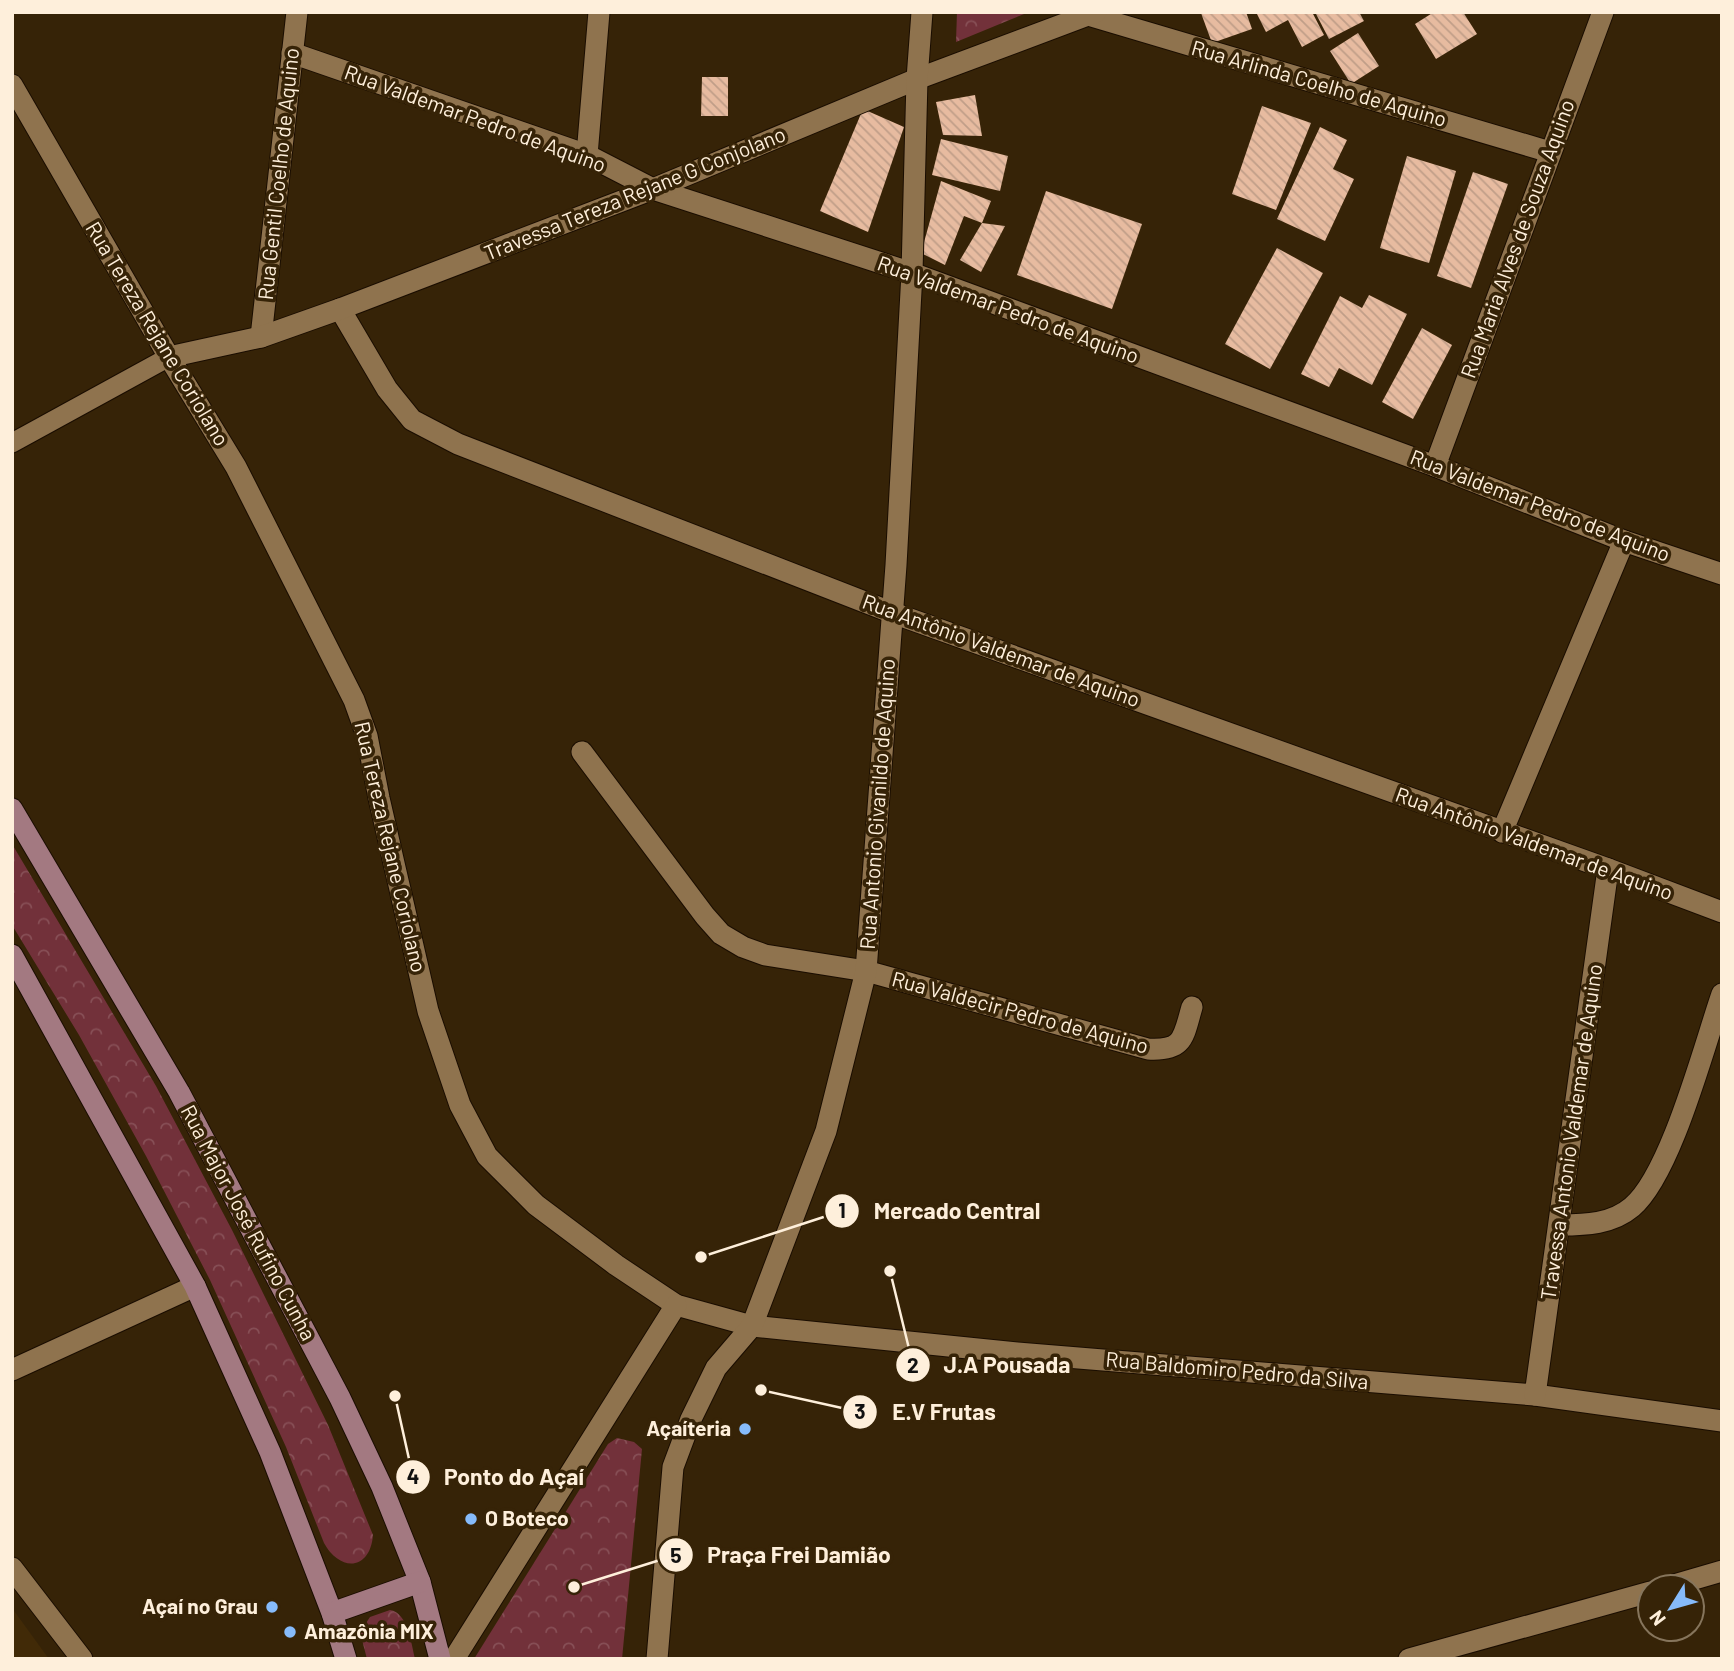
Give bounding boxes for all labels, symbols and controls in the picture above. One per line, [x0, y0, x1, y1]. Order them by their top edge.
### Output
street label: Rua Arlinda Coelho de Aquino [1189, 34, 1450, 131]
street label: Rua Gentil Coelho de Aquino [252, 47, 303, 301]
street label: Rua Valdemar Pedro de Aquino [341, 59, 610, 177]
street label: Rua Maria Alves de Souza Aquino [1454, 96, 1579, 381]
street label: Travessa Tereza Rejane G Conjolano [480, 121, 789, 265]
street label: Rua Tereza Rejane Coriolano [81, 217, 235, 450]
street label: Rua Valdemar Pedro de Aquino [874, 250, 1143, 368]
street label: Rua Valdemar Pedro de Aquino [1407, 443, 1674, 566]
street label: Rua Antônio Valdemar de Aquino [859, 588, 1144, 712]
street label: Rua Antonio Givanildo de Aquino [854, 658, 899, 950]
street label: Rua Tereza Rejane Coriolano [350, 719, 433, 975]
street label: Rua Antônio Valdemar de Aquino [1392, 781, 1677, 905]
street label: Travessa Antonio Valdemar de Aquino [1535, 962, 1606, 1301]
street label: Rua Valdecir Pedro de Aquino [889, 965, 1151, 1058]
street label: Rua Major José Rufino Cunha [176, 1100, 322, 1344]
callout: Mercado Central [825, 1189, 1055, 1233]
text: Mercado Central [874, 1196, 1040, 1224]
text: 1 [838, 1197, 846, 1222]
callout: J.A Pousada [895, 1343, 1085, 1387]
street label: Rua Baldomiro Pedro da Silva [1105, 1346, 1370, 1393]
text: J.A Pousada [944, 1350, 1070, 1378]
text: 2 [907, 1352, 919, 1377]
callout: E.V Frutas [843, 1390, 1010, 1434]
text: E.V Frutas [892, 1397, 996, 1425]
text: 3 [854, 1398, 866, 1423]
place label: Açaíteria [646, 1415, 731, 1440]
marker: Açaíteria [737, 1421, 753, 1437]
callout: Ponto do Açaí [395, 1455, 598, 1499]
text: Ponto do Açaí [444, 1462, 584, 1490]
text: 4 [407, 1463, 419, 1488]
place label: O Boteco [485, 1505, 569, 1530]
marker: O Boteco [463, 1511, 479, 1527]
callout: Praça Frei Damião [658, 1533, 905, 1577]
text: Praça Frei Damião [707, 1540, 891, 1568]
text: 5 [670, 1542, 682, 1567]
north arrow [1636, 1573, 1706, 1643]
place label: Açaí no Grau [142, 1593, 258, 1618]
marker: Açaí no Grau [264, 1599, 280, 1615]
text: N [1644, 1607, 1670, 1631]
place label: Amazônia MIX [304, 1618, 434, 1643]
marker: Amazônia MIX [282, 1624, 298, 1640]

